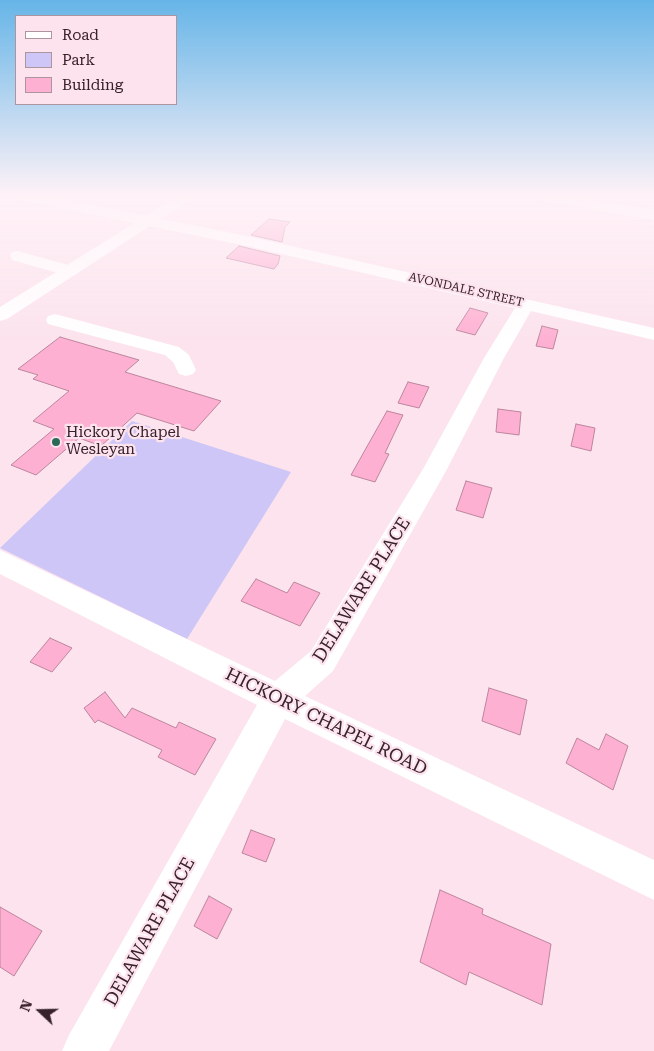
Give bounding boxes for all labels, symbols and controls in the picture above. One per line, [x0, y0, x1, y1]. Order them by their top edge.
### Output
legend [15, 15, 178, 105]
text: Road [62, 26, 99, 44]
text: Park [62, 51, 95, 69]
text: Building [62, 76, 123, 94]
street label: AVONDALE STREET [407, 270, 525, 310]
place label: Hickory Chapel Wesleyan [66, 424, 180, 459]
marker: Hickory Chapel Wesleyan [50, 436, 62, 448]
street label: DELAWARE PLACE [309, 514, 415, 666]
street label: HICKORY CHAPEL ROAD [222, 664, 430, 780]
street label: DELAWARE PLACE [100, 854, 200, 1010]
north arrow [15, 986, 65, 1036]
text: N [17, 998, 35, 1014]

